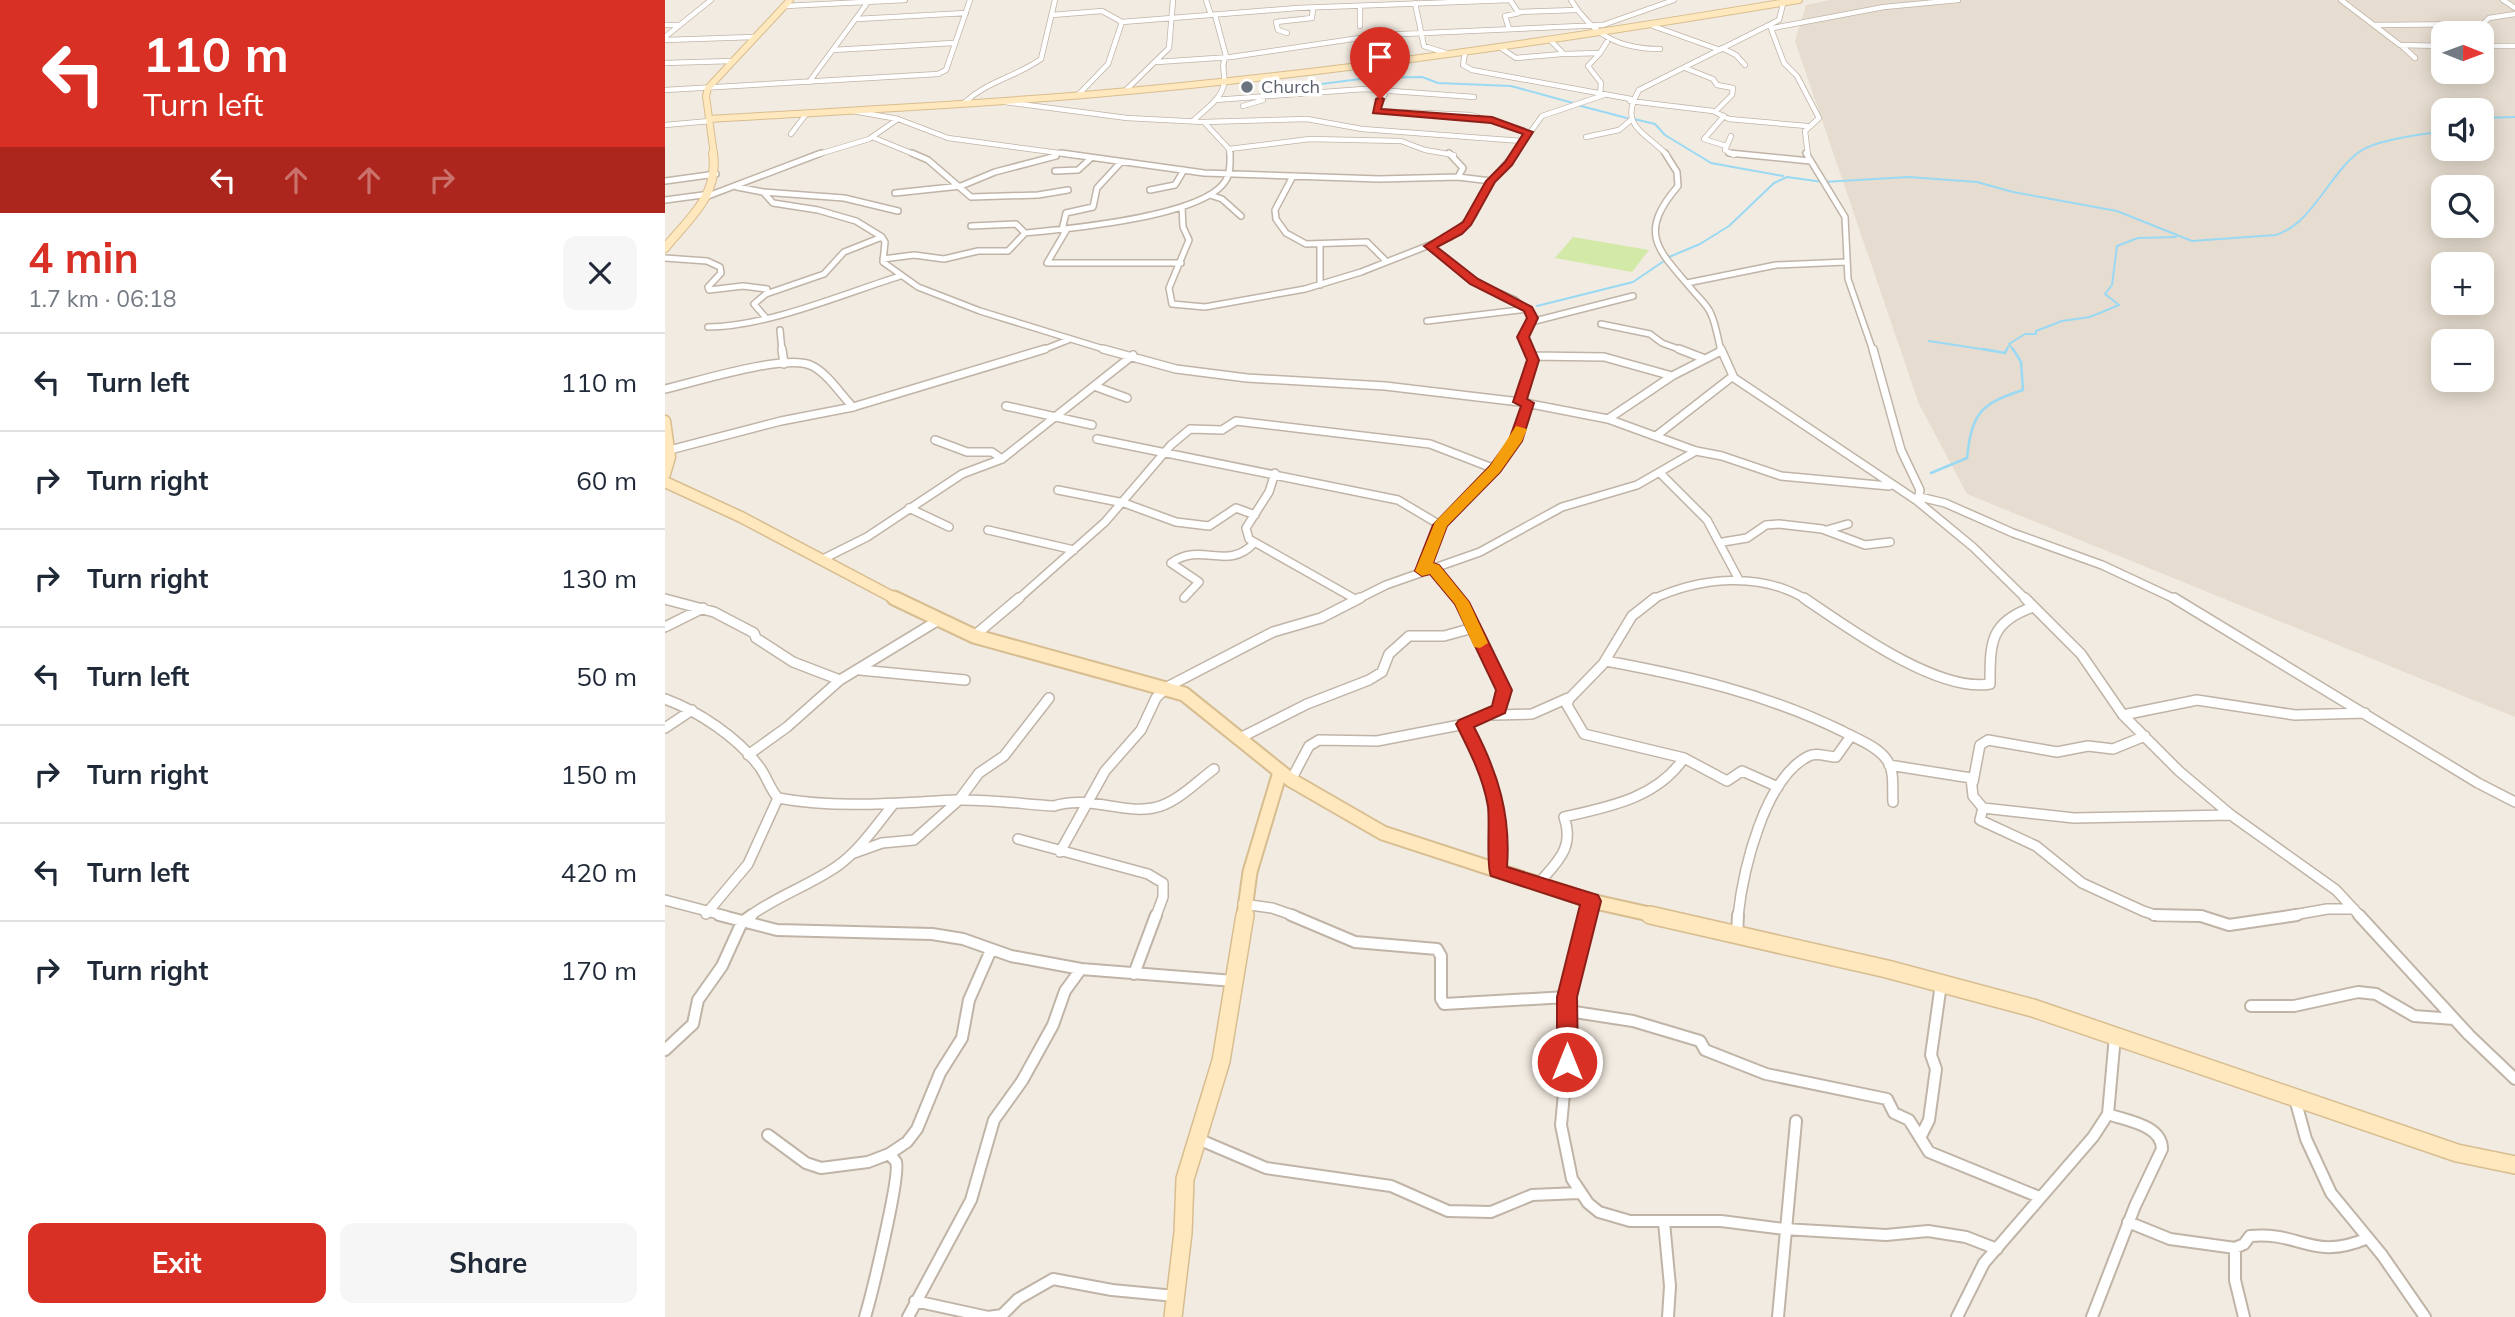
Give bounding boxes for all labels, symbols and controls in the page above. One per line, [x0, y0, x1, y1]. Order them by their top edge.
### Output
north arrow [2431, 21, 2494, 84]
map controls [2431, 21, 2494, 392]
text: 110 m [143, 23, 289, 84]
pin [1350, 27, 1410, 99]
icon: left [28, 28, 119, 119]
icon: arrive [1361, 38, 1399, 76]
place label: Church [1261, 75, 1320, 98]
marker: Church [1239, 79, 1255, 95]
text: Turn left [143, 84, 263, 124]
button: sound [2431, 98, 2494, 161]
icon: left [204, 161, 242, 199]
icon: ahead [277, 161, 315, 199]
icon: ahead [350, 161, 388, 199]
icon: right [423, 161, 461, 199]
button: search [2431, 175, 2494, 238]
text: 4 min [28, 231, 139, 284]
button: close [563, 236, 637, 310]
button: + [2431, 252, 2494, 315]
text: 1.7 km · 06:18 [28, 284, 177, 313]
button: − [2431, 329, 2494, 392]
icon: left [28, 363, 66, 401]
text: Turn left [87, 366, 189, 399]
text: 110 m [561, 366, 637, 399]
icon: right [28, 461, 66, 499]
text: Turn right [87, 464, 208, 497]
text: 60 m [576, 464, 637, 497]
icon: right [28, 559, 66, 597]
text: Turn right [87, 562, 208, 595]
text: 130 m [561, 562, 637, 595]
icon: left [28, 657, 66, 695]
text: Turn left [87, 660, 189, 693]
text: 50 m [576, 660, 637, 693]
icon: right [28, 755, 66, 793]
text: Turn right [87, 758, 208, 791]
text: 150 m [561, 758, 637, 791]
icon: left [28, 853, 66, 891]
text: Turn left [87, 856, 189, 889]
text: 420 m [561, 856, 637, 889]
icon: right [28, 951, 66, 989]
text: Turn right [87, 954, 208, 987]
text: 170 m [561, 954, 637, 987]
position arrow [1530, 1025, 1604, 1099]
button: Exit [28, 1223, 326, 1303]
button: Share [340, 1223, 637, 1303]

